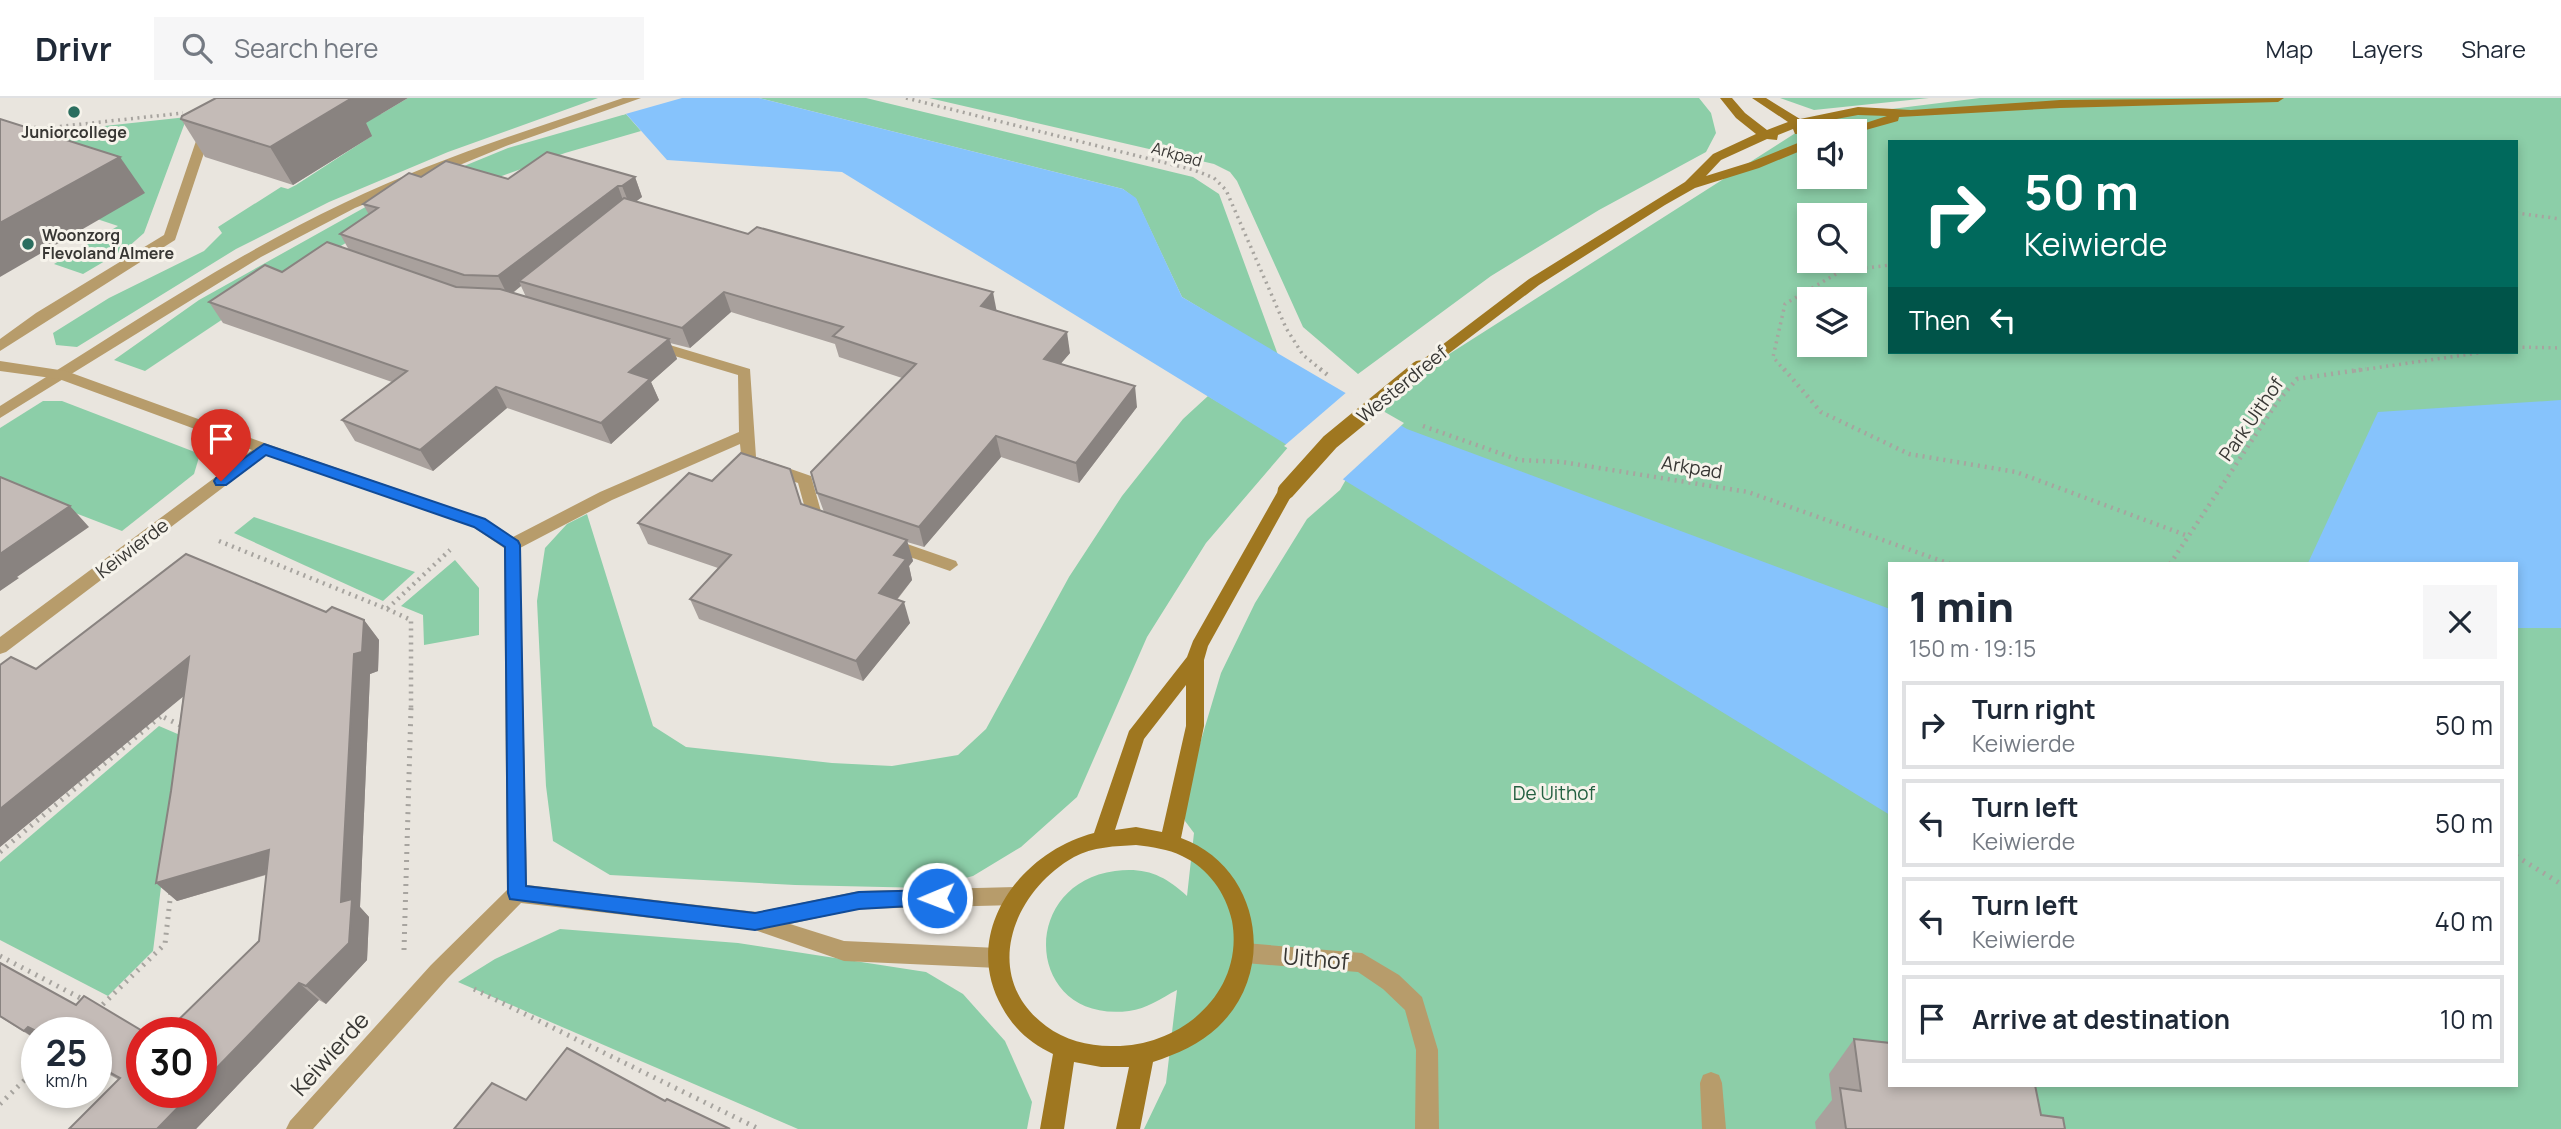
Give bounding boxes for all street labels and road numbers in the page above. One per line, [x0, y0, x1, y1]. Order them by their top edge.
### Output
street label: Arkpad [1149, 136, 1205, 172]
street label: Westerdreef [1351, 339, 1453, 429]
street label: Park Uithof [2213, 372, 2289, 466]
street label: Arkpad [1660, 449, 1724, 485]
street label: Keiwierde [90, 512, 174, 584]
street label: Uithof [1282, 939, 1350, 977]
street label: Keiwierde [283, 1004, 376, 1102]

